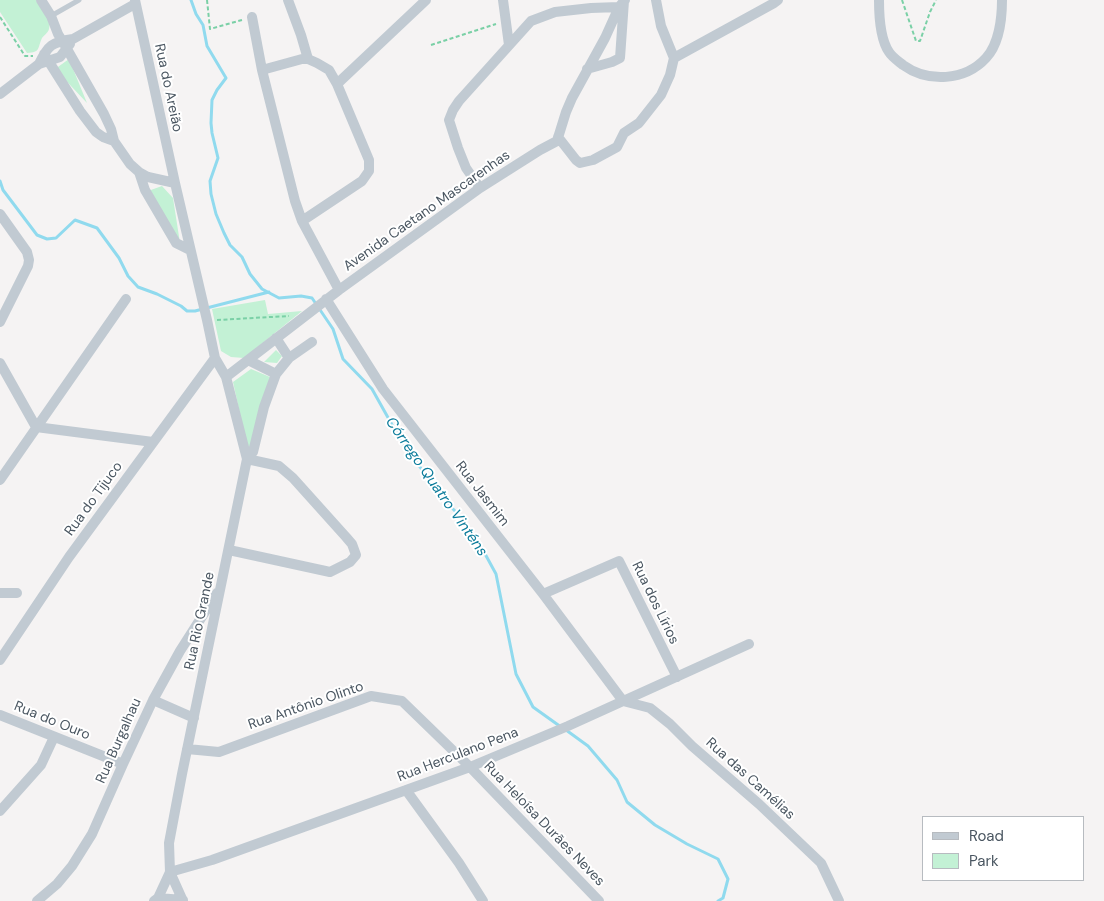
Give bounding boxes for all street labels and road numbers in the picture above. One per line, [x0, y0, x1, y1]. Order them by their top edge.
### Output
street label: Rua do Areião [150, 42, 186, 134]
street label: Avenida Caetano Mascarenhas [341, 147, 513, 275]
street label: Rua Jasmim [451, 458, 513, 530]
street label: Rua do Tijuco [62, 459, 126, 539]
street label: Rua dos Lírios [628, 559, 682, 647]
street label: Rua Rio Grande [181, 571, 219, 671]
street label: Rua Antônio Olinto [246, 678, 366, 734]
street label: Rua Burgalhau [93, 696, 145, 786]
street label: Rua do Ouro [12, 698, 92, 744]
street label: Rua Herculano Pena [395, 724, 521, 786]
street label: Rua das Camélias [702, 735, 798, 823]
street label: Rua Heloísa Durães Neves [480, 758, 608, 890]

